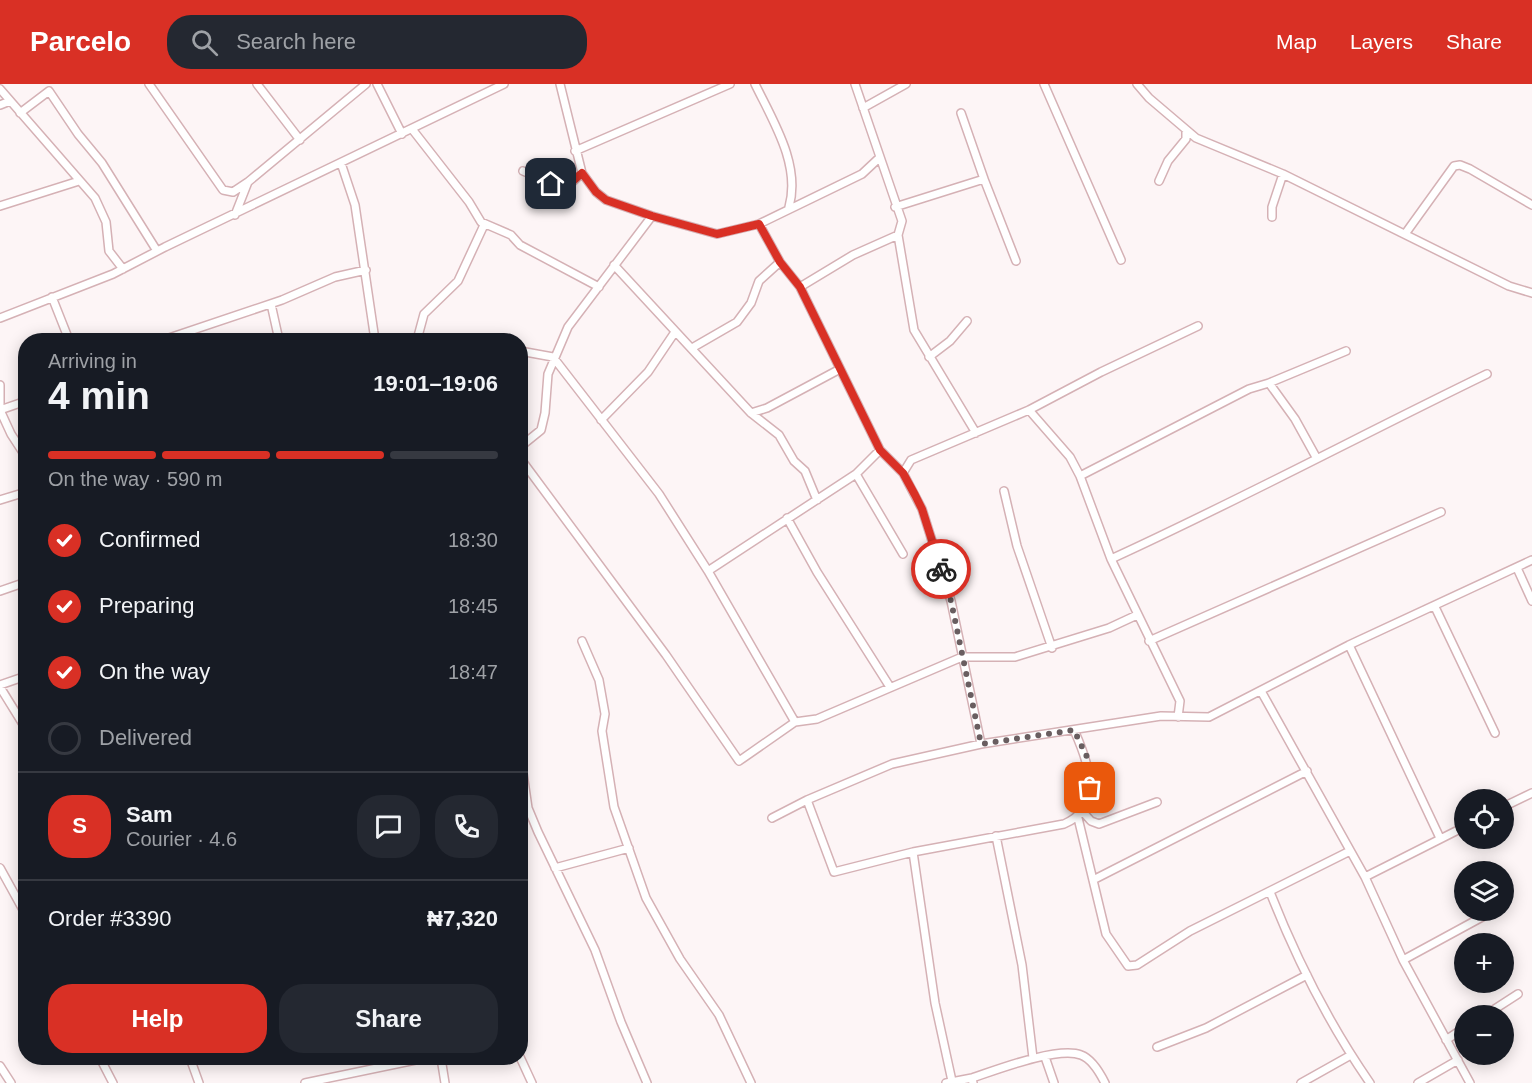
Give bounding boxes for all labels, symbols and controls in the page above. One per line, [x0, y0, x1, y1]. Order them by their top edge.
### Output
search box [167, 15, 587, 69]
text: Parcelo [30, 26, 131, 57]
icon: search [188, 26, 221, 59]
text: Search here [236, 29, 356, 54]
text: Map [1276, 30, 1317, 53]
text: Layers [1350, 30, 1413, 53]
text: Share [1446, 30, 1502, 53]
pin [525, 158, 576, 209]
icon: home [534, 167, 567, 200]
text: Arriving in [48, 350, 137, 372]
text: 19:01–19:06 [373, 371, 498, 396]
text: 4 min [48, 374, 150, 417]
text: On the way · 590 m [48, 468, 223, 490]
icon: check [48, 524, 81, 557]
text: Confirmed [99, 527, 200, 552]
text: 18:30 [448, 529, 498, 551]
courier [911, 539, 971, 599]
icon: bike [925, 553, 958, 586]
icon: check [48, 590, 81, 623]
text: Preparing [99, 593, 194, 618]
text: 18:45 [448, 595, 498, 617]
icon: check [48, 656, 81, 689]
text: On the way [99, 659, 210, 684]
text: 18:47 [448, 661, 498, 683]
text: Delivered [99, 725, 192, 750]
pin [1064, 762, 1115, 813]
icon: bag [1073, 771, 1106, 804]
map controls [1454, 789, 1514, 1065]
button: locate [1454, 789, 1514, 849]
button: chat [357, 795, 420, 858]
button: phone [435, 795, 498, 858]
text: Sam [126, 802, 172, 827]
text: S [72, 813, 87, 838]
text: Courier · 4.6 [126, 828, 237, 850]
button: layers [1454, 861, 1514, 921]
text: Order #3390 [48, 906, 172, 931]
text: ₦7,320 [427, 906, 498, 931]
button: + [1454, 933, 1514, 993]
button: Help [48, 984, 267, 1053]
button: Share [279, 984, 498, 1053]
button: − [1454, 1005, 1514, 1065]

